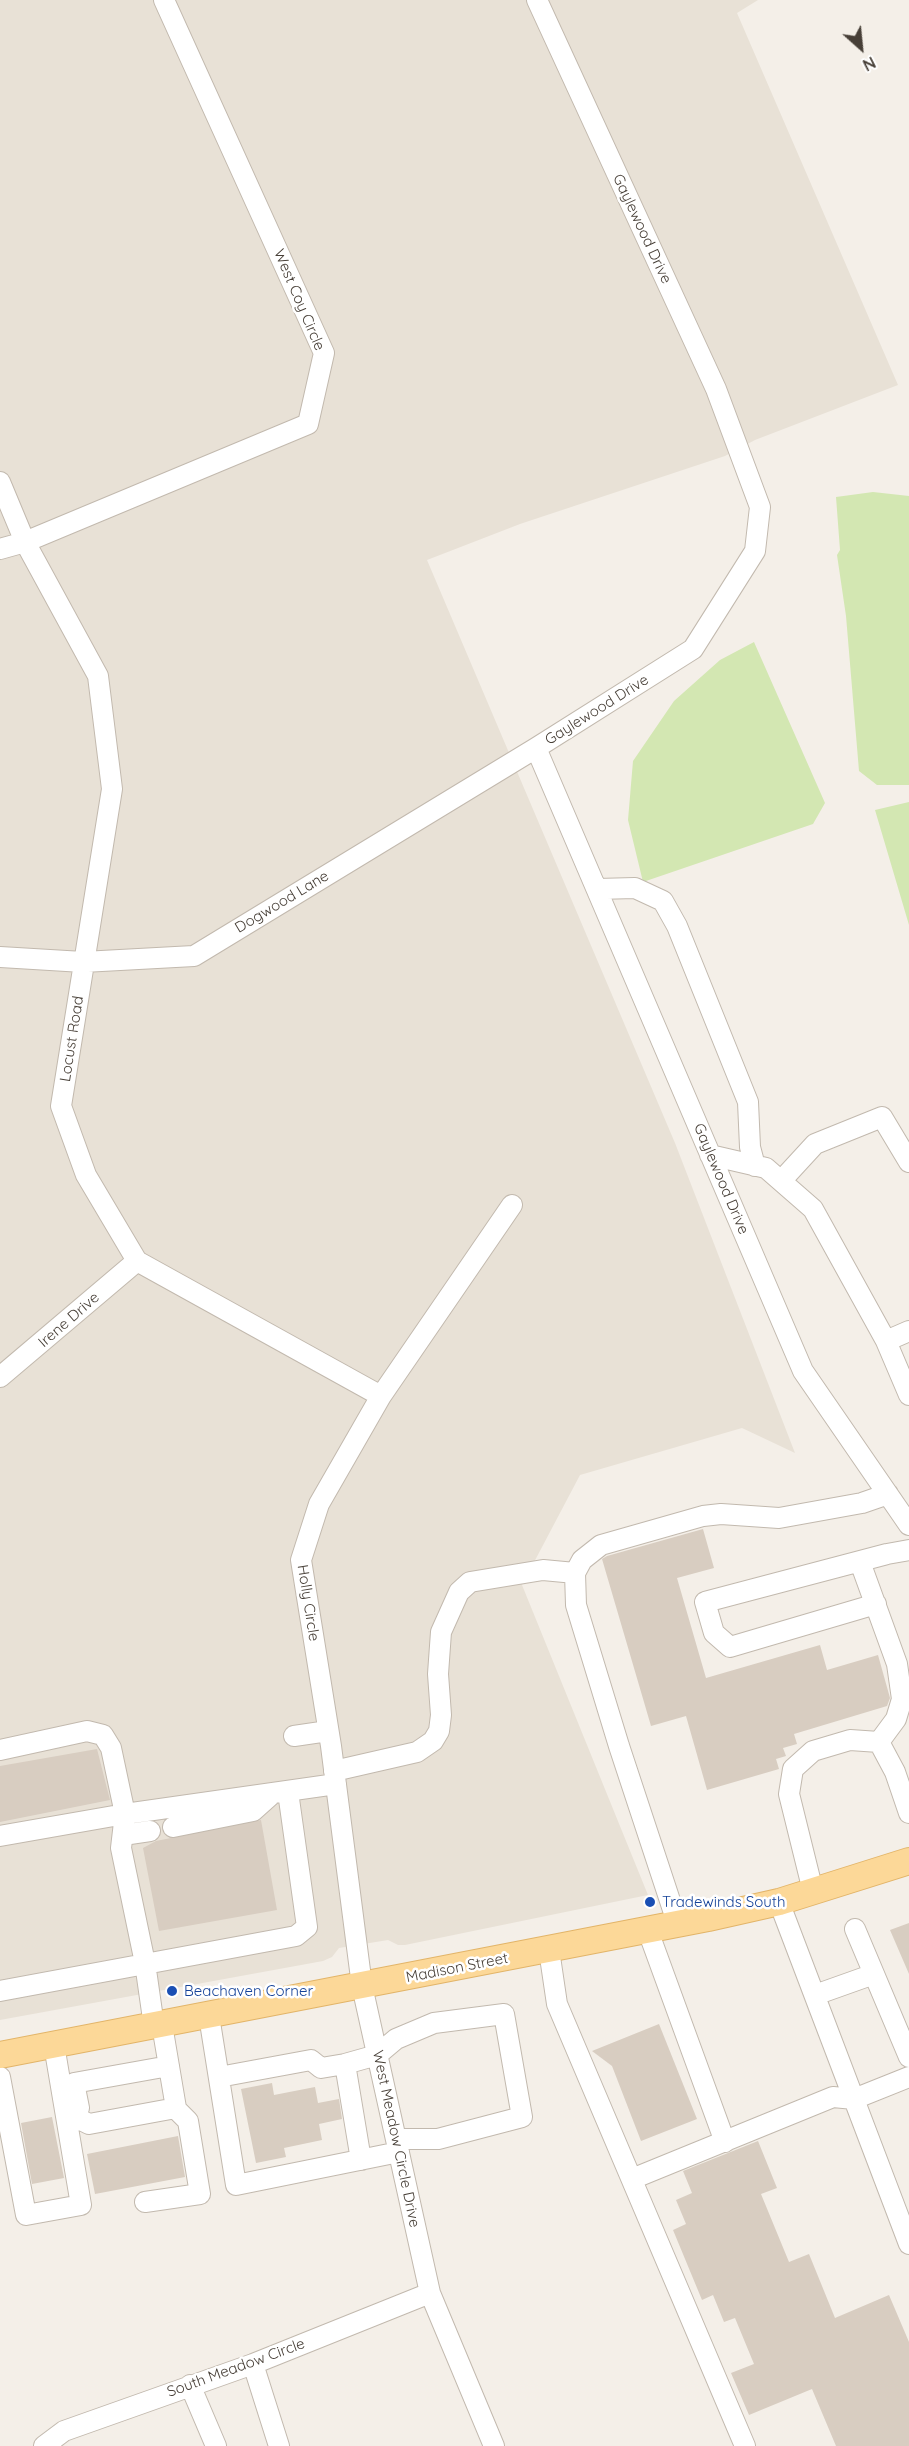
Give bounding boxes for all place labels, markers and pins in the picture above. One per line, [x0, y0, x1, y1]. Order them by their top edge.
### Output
place label: Tradewinds South [662, 1893, 785, 1911]
marker: Tradewinds South [643, 1895, 657, 1909]
place label: Beachaven Corner [184, 1982, 313, 2000]
marker: Beachaven Corner [165, 1984, 179, 1998]

